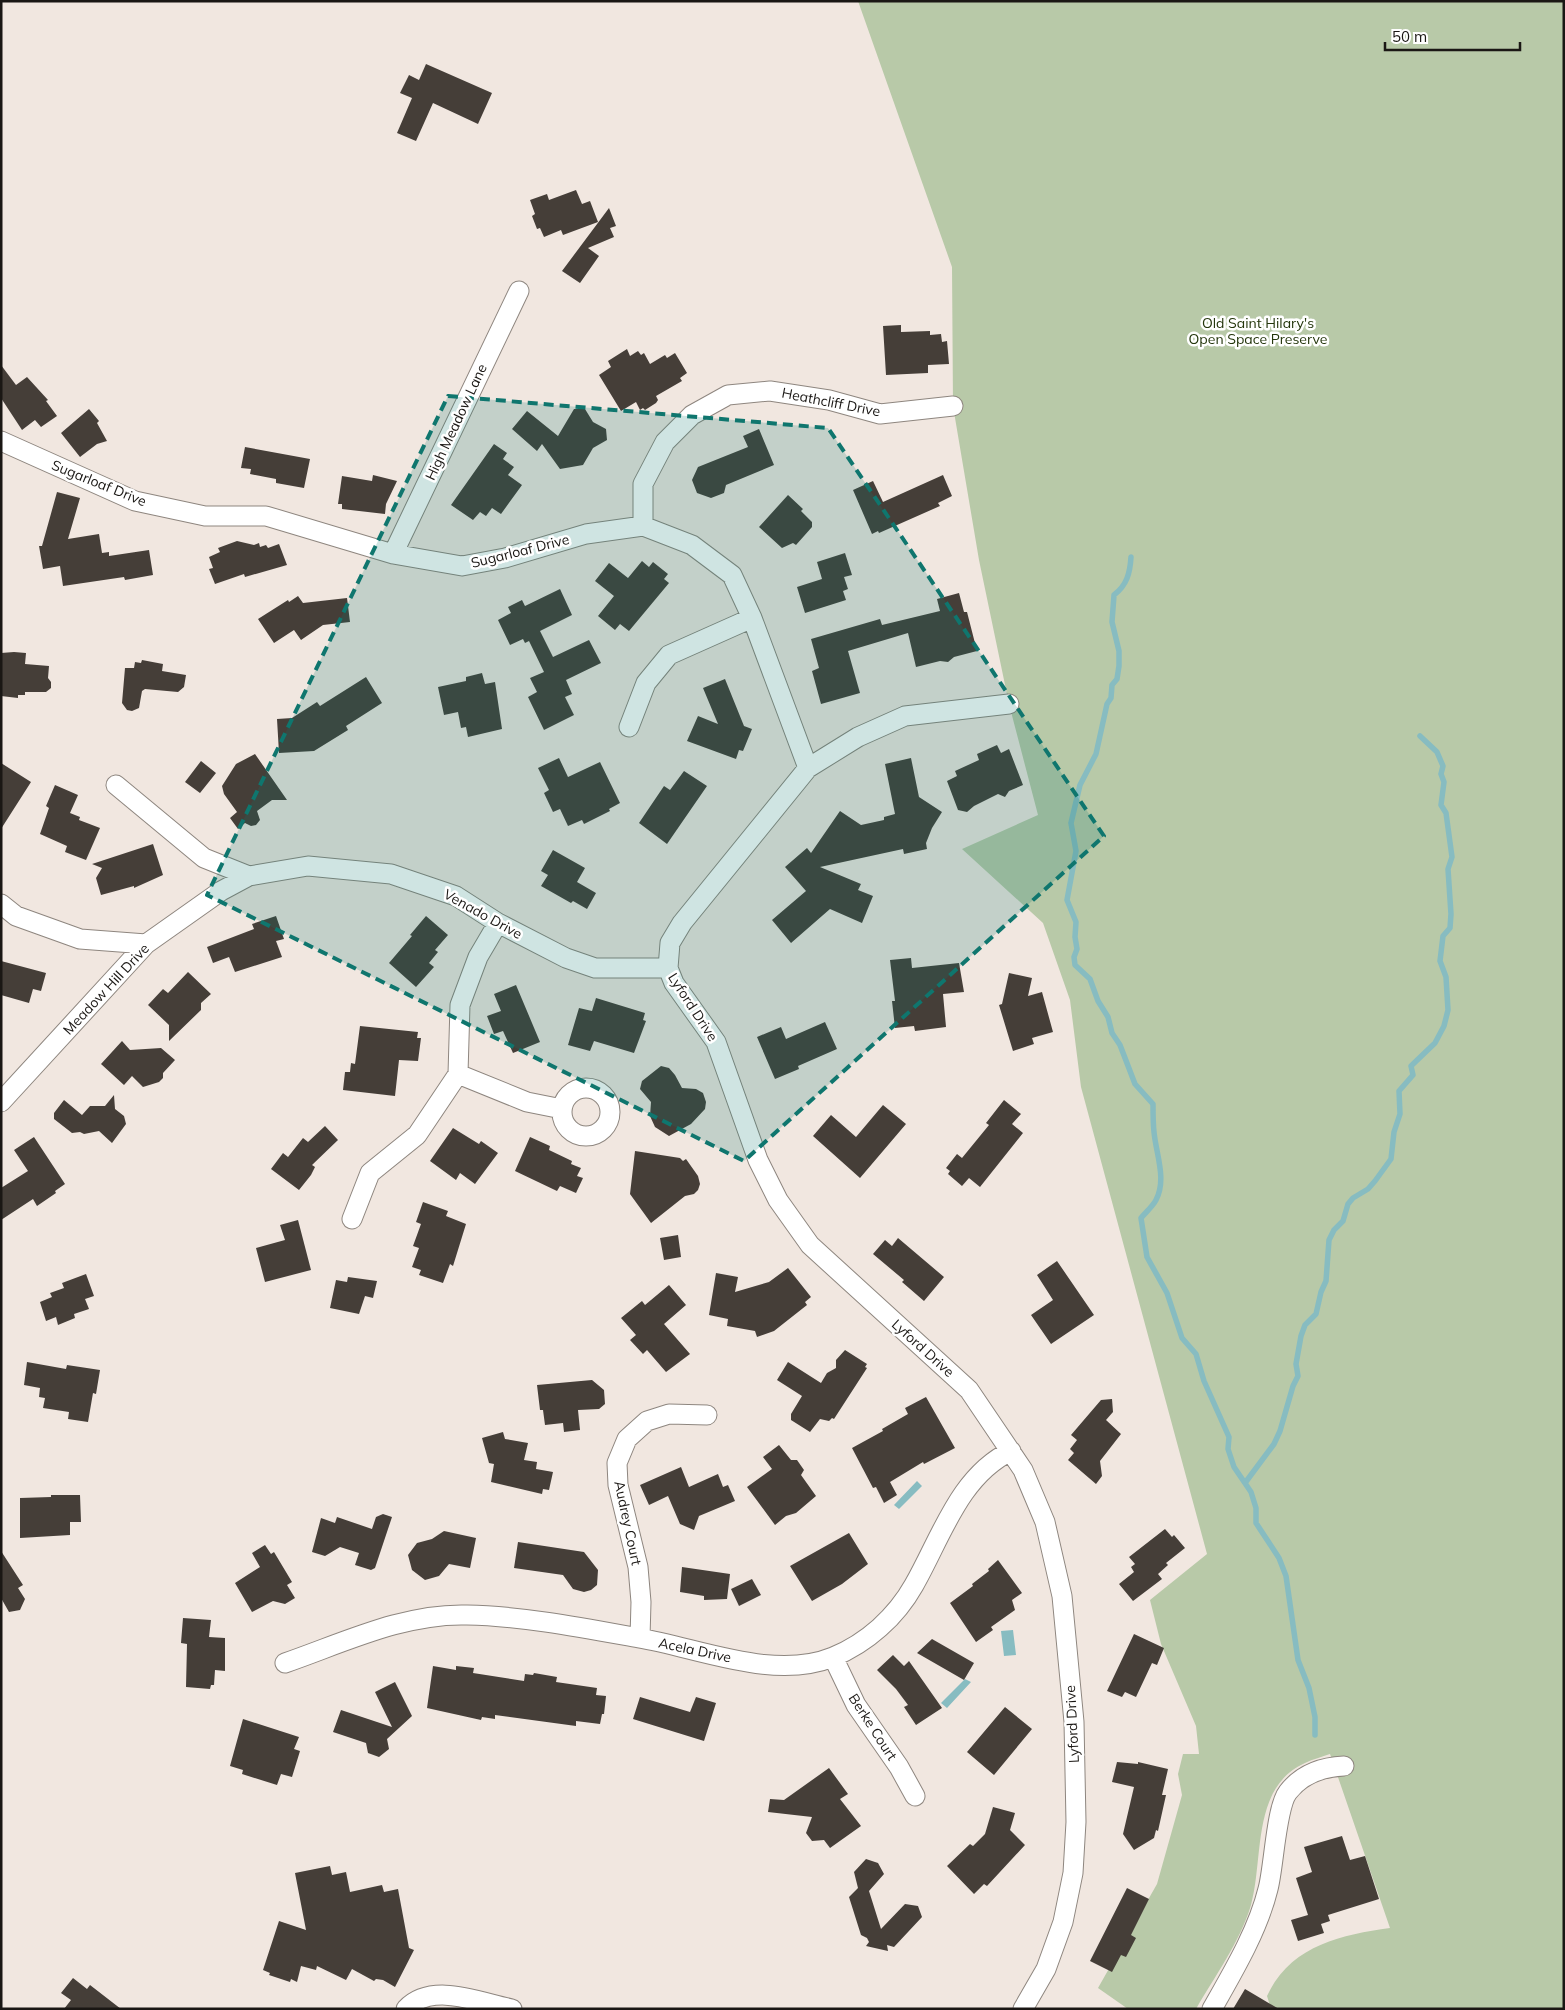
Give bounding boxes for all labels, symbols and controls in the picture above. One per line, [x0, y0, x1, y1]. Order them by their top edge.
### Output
scale bar [1385, 20, 1520, 52]
text: 50 m [1392, 27, 1427, 46]
park label: Old Saint Hilary's Open Space Preserve [1189, 314, 1327, 348]
street label: High Meadow Lane [421, 361, 491, 483]
street label: Heathcliff Drive [780, 384, 882, 420]
street label: Sugarloaf Drive [49, 456, 149, 510]
street label: Sugarloaf Drive [469, 530, 571, 572]
street label: Venado Drive [441, 885, 525, 943]
street label: Meadow Hill Drive [59, 940, 153, 1038]
street label: Lyford Drive [664, 969, 722, 1045]
street label: Lyford Drive [888, 1315, 958, 1381]
street label: Audrey Court [610, 1479, 646, 1567]
street label: Acela Drive [657, 1634, 733, 1666]
street label: Lyford Drive [1061, 1685, 1083, 1763]
street label: Berke Court [845, 1690, 901, 1764]

